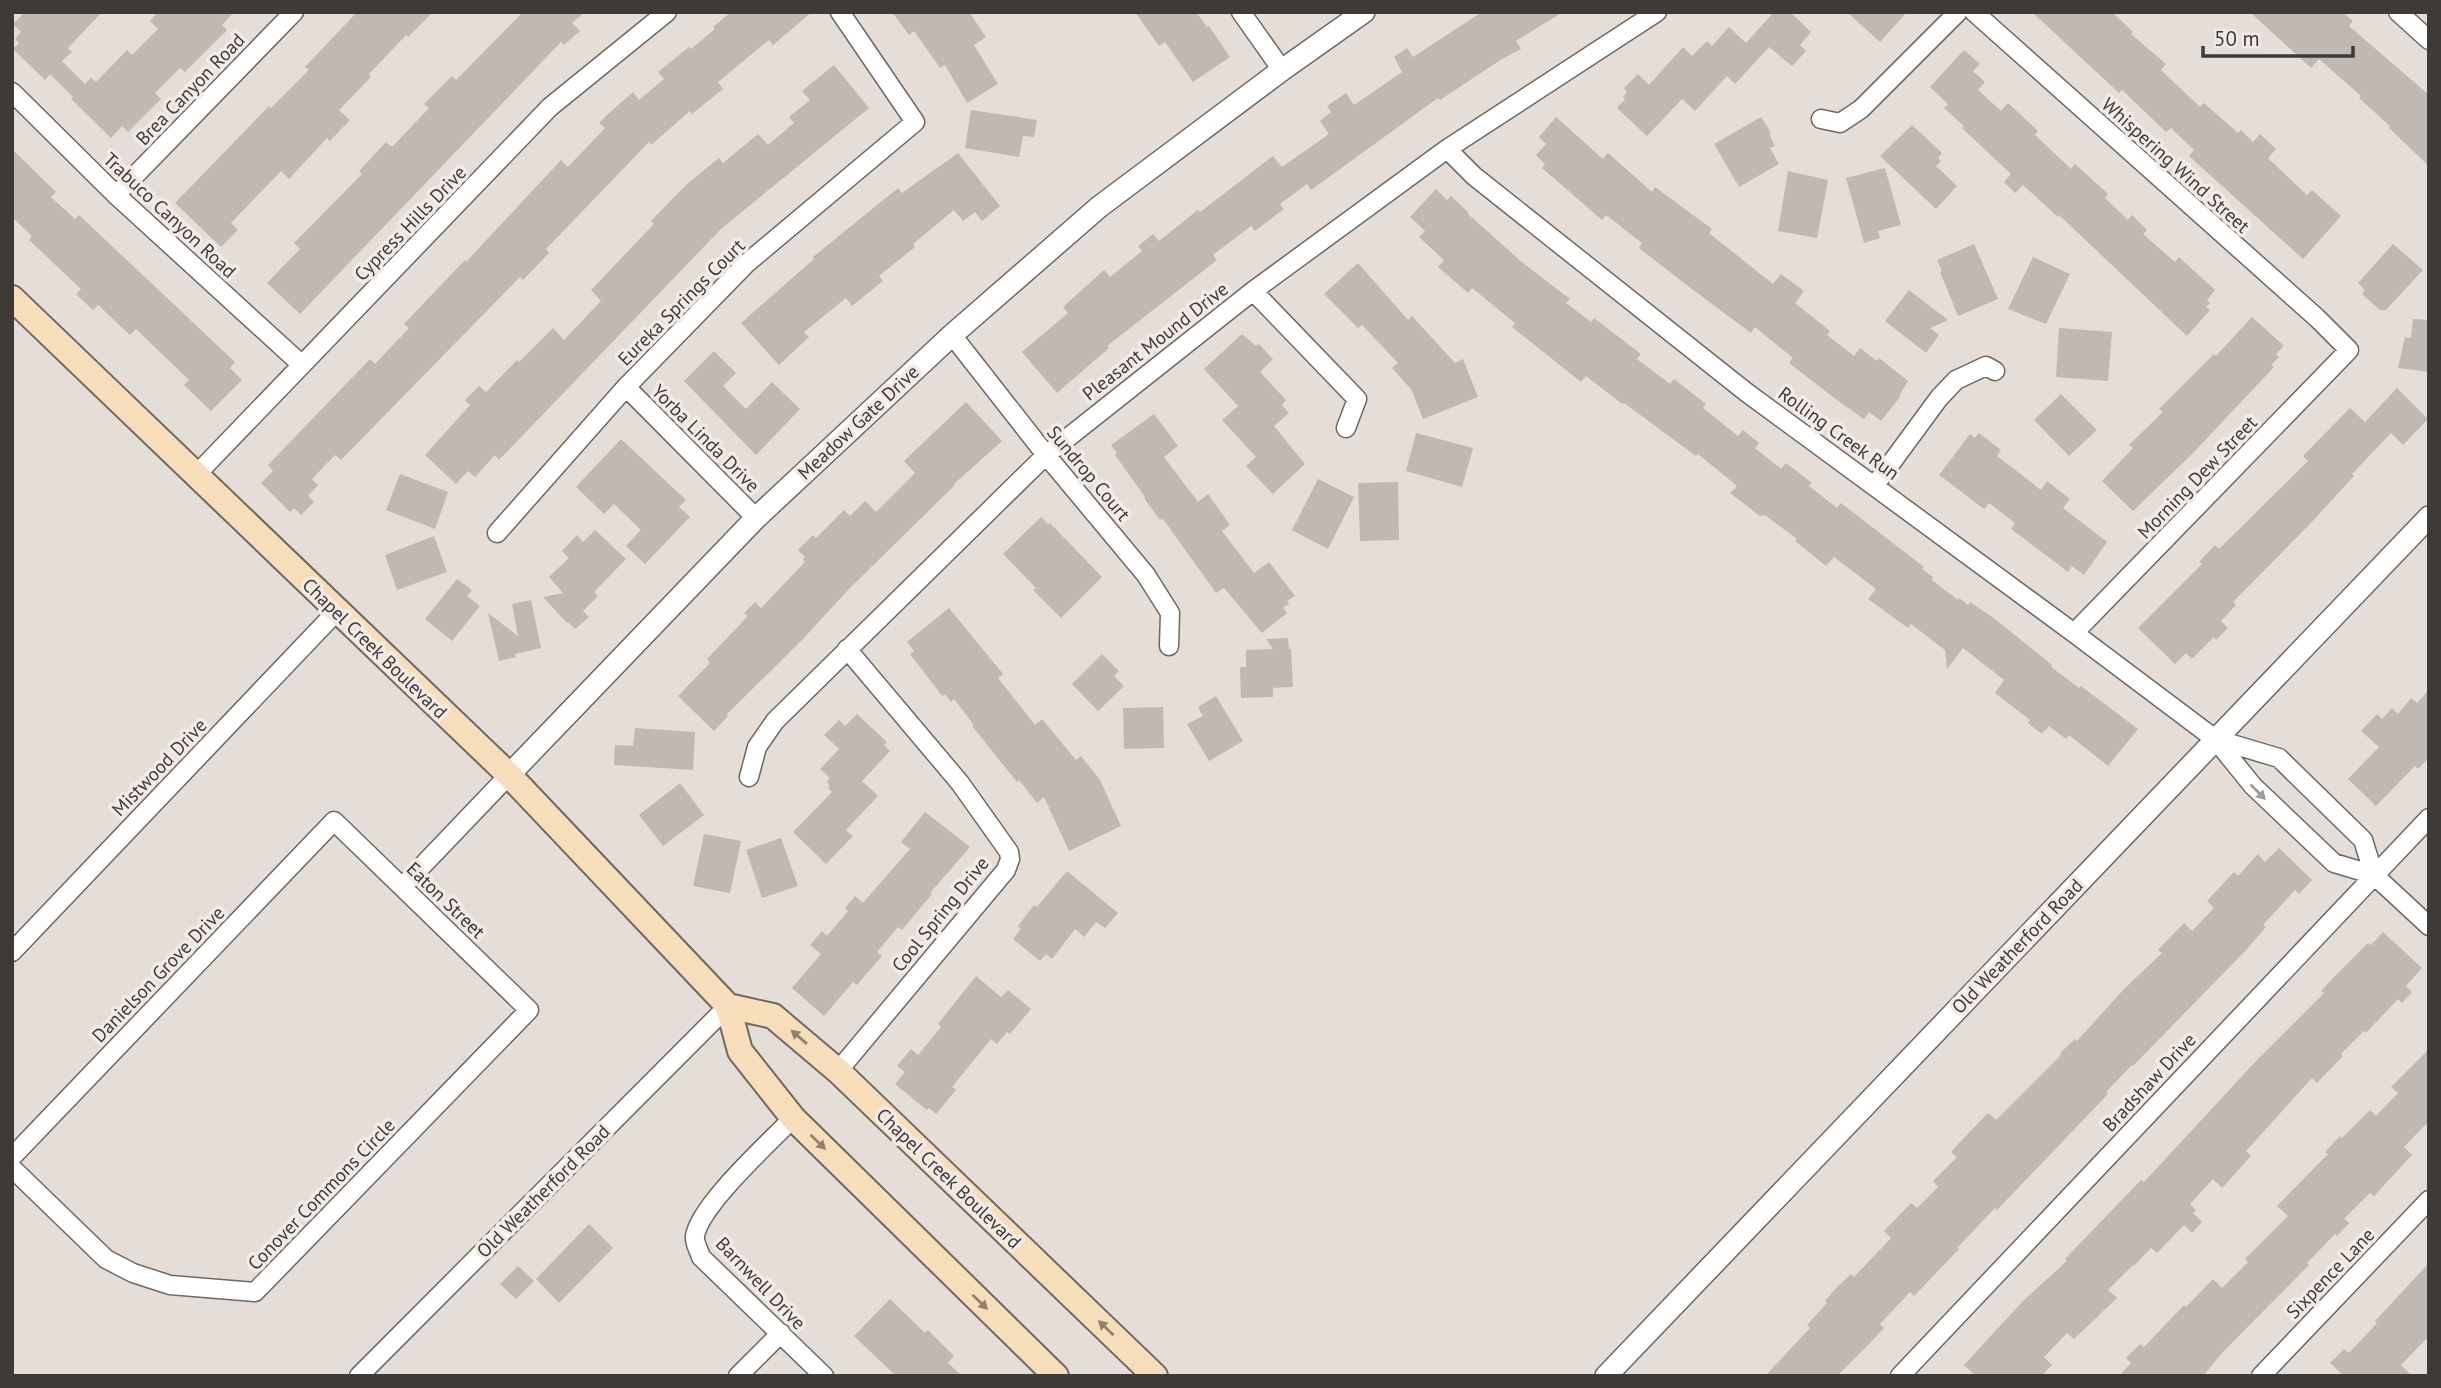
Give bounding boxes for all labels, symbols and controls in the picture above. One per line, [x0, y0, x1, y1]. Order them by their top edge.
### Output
scale bar [2203, 14, 2354, 58]
text: 50 m [2214, 25, 2260, 52]
street label: Brea Canyon Road [130, 28, 250, 150]
street label: Whispering Wind Street [2097, 92, 2255, 238]
street label: Trabuco Canyon Road [98, 147, 242, 283]
street label: Cypress Hills Drive [349, 160, 471, 286]
street label: Eureka Springs Court [612, 233, 750, 371]
street label: Pleasant Mound Drive [1077, 277, 1233, 405]
street label: Meadow Gate Drive [792, 360, 924, 484]
street label: Yorba Linda Drive [647, 379, 765, 497]
street label: Rolling Creek Run [1774, 381, 1904, 485]
street label: Morning Dew Street [2132, 410, 2262, 544]
street label: Sundrop Court [1042, 420, 1136, 526]
street label: Chapel Creek Boulevard [297, 573, 453, 723]
street label: Mistwood Drive [106, 713, 212, 821]
one-way arrow [2250, 783, 2267, 800]
street label: Cool Spring Drive [886, 852, 994, 976]
street label: Eaton Street [402, 857, 491, 944]
street label: Old Weatherford Road [1946, 873, 2088, 1019]
street label: Danielson Grove Drive [87, 901, 229, 1047]
street label: Bradshaw Drive [2097, 1028, 2201, 1136]
one-way arrow [790, 1030, 807, 1045]
street label: Chapel Creek Boulevard [871, 1103, 1027, 1253]
street label: Conover Commons Circle [242, 1113, 400, 1275]
street label: Old Weatherford Road [471, 1119, 615, 1263]
one-way arrow [809, 1134, 826, 1151]
street label: Sixpence Lane [2281, 1223, 2379, 1323]
street label: Barnwell Drive [711, 1232, 811, 1334]
one-way arrow [971, 1293, 988, 1309]
one-way arrow [1098, 1321, 1115, 1337]

